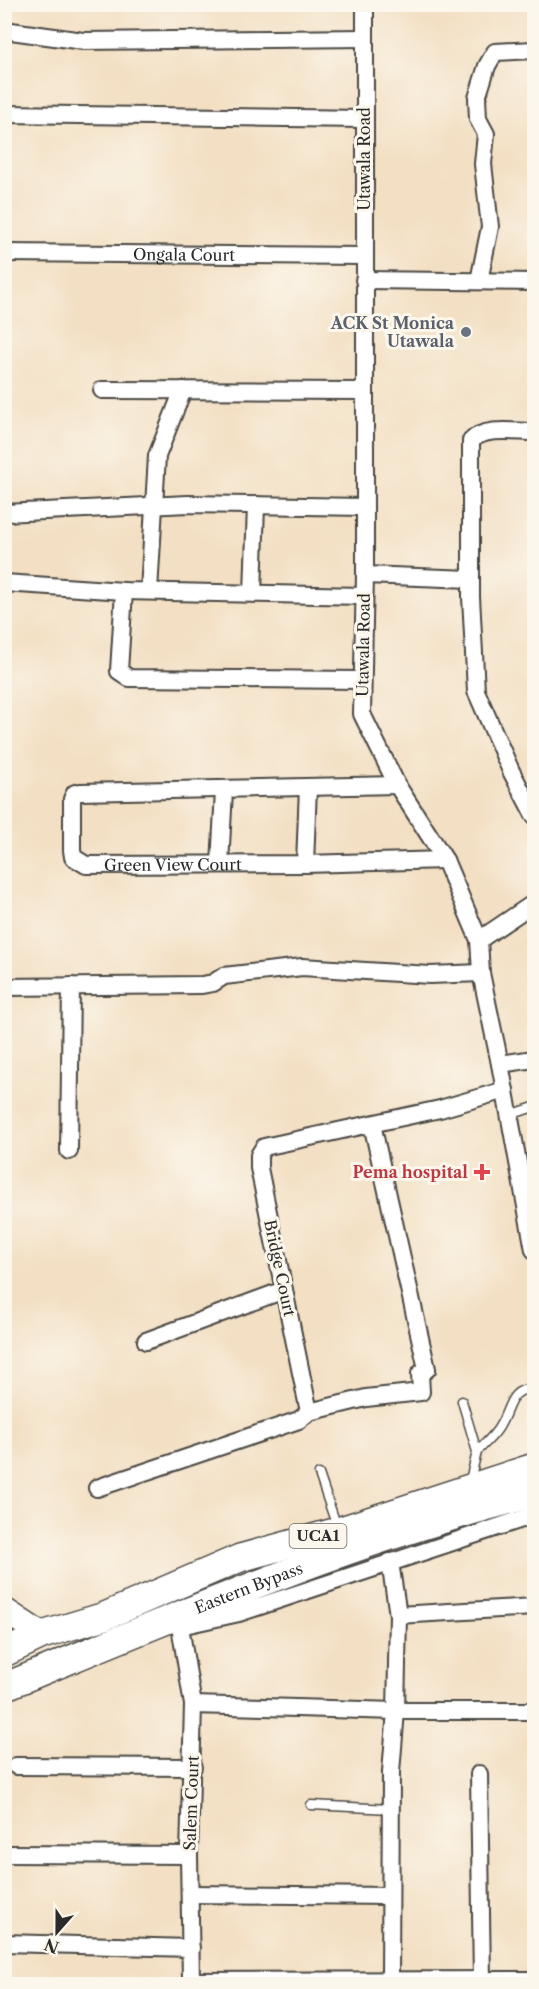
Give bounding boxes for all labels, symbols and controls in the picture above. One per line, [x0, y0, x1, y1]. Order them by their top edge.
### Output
street label: Utawala Road [354, 107, 374, 211]
street label: Ongala Court [133, 244, 235, 265]
place label: ACK St Monica Utawala [330, 313, 455, 351]
marker: ACK St Monica Utawala [459, 325, 473, 339]
street label: Utawala Road [352, 593, 374, 697]
street label: Green View Court [104, 854, 242, 875]
place label: Pema hospital [353, 1162, 468, 1182]
marker: Pema hospital [473, 1163, 491, 1181]
street label: Bridge Court [260, 1218, 300, 1319]
road number: UCA1 [290, 1524, 346, 1548]
street label: Eastern Bypass [192, 1558, 305, 1618]
street label: Salem Court [179, 1755, 203, 1851]
north arrow [27, 1902, 87, 1962]
text: N [41, 1934, 62, 1958]

